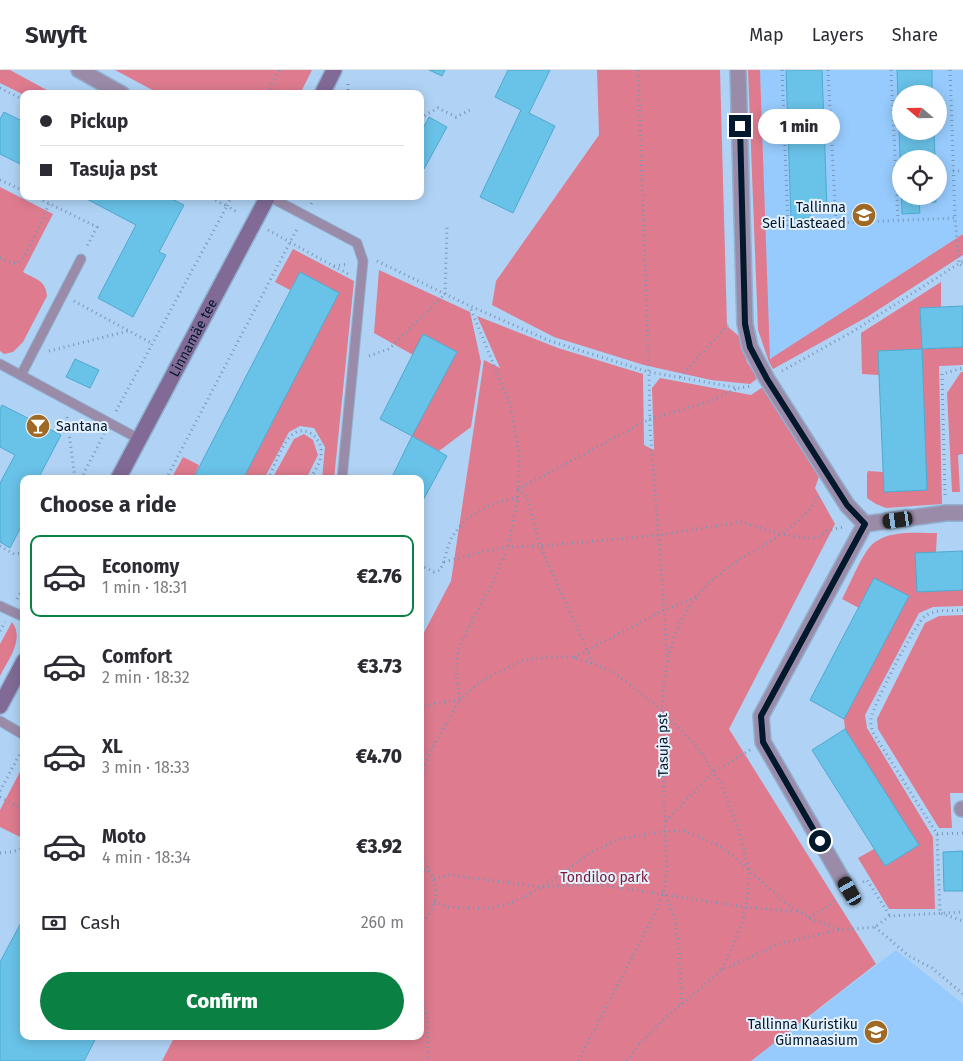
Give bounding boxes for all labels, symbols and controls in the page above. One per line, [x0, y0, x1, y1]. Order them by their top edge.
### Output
text: Swyft [25, 21, 87, 49]
text: Map [749, 24, 784, 46]
text: Layers [812, 24, 864, 46]
text: Share [892, 24, 938, 46]
north arrow [892, 85, 948, 140]
map controls [892, 85, 947, 205]
callout: 1 min [758, 108, 840, 144]
text: Pickup [70, 110, 128, 133]
route end [729, 115, 751, 137]
text: 1 min [780, 117, 818, 136]
button: locate [892, 150, 947, 205]
text: Tasuja pst [70, 158, 158, 181]
place label: Tallinna Seli Lasteaed [762, 199, 846, 232]
school or university icon: Tallinna Seli Lasteaed [851, 202, 877, 228]
street label: Linnamäe tee [165, 296, 221, 380]
bar icon: Santana [25, 413, 51, 439]
place label: Santana [56, 418, 108, 435]
text: Choose a ride [40, 491, 176, 518]
car [882, 510, 913, 530]
icon: car [42, 554, 87, 599]
text: Economy [102, 555, 179, 578]
text: €2.76 [357, 565, 402, 588]
text: 1 min · 18:31 [102, 578, 187, 597]
icon: car [42, 644, 87, 689]
text: Comfort [102, 645, 172, 668]
text: €3.73 [357, 655, 402, 678]
text: 2 min · 18:32 [102, 668, 190, 687]
street label: Tasuja pst [654, 712, 672, 777]
icon: car [42, 734, 87, 779]
text: XL [102, 735, 123, 758]
text: €4.70 [356, 745, 402, 768]
text: 3 min · 18:33 [102, 758, 190, 777]
icon: car [42, 824, 87, 869]
text: Moto [102, 825, 146, 848]
route start [809, 830, 831, 852]
text: €3.92 [356, 835, 402, 858]
text: 4 min · 18:34 [102, 848, 191, 867]
park label: Tondiloo park [560, 869, 649, 886]
car [836, 874, 863, 908]
icon: cash [40, 909, 68, 937]
text: Cash [80, 911, 121, 934]
text: 260 m [361, 913, 404, 932]
button: Confirm [40, 972, 404, 1030]
place label: Tallinna Kuristiku Gümnaasium [748, 1016, 858, 1049]
school or university icon: Tallinna Kuristiku Gümnaasium [863, 1019, 889, 1045]

